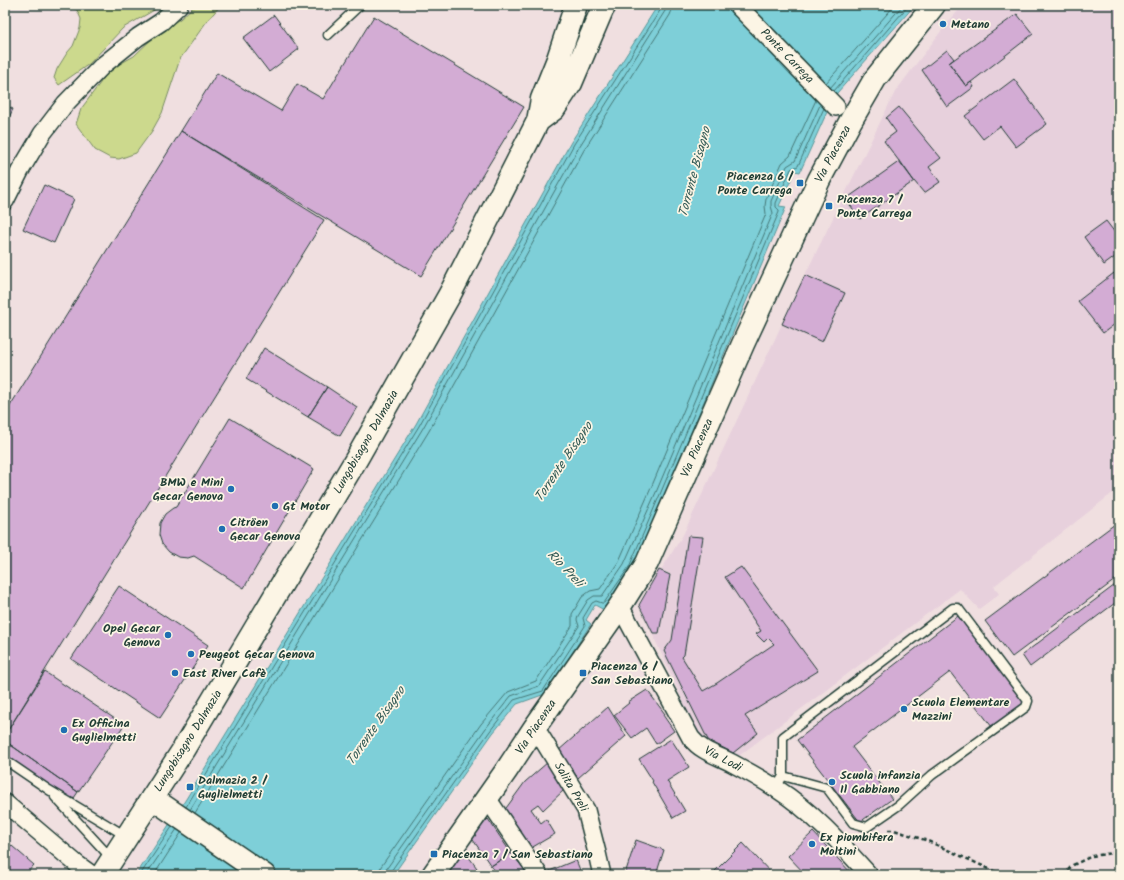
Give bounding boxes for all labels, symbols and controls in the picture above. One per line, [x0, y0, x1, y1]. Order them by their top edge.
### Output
place label: Metano [951, 15, 990, 34]
marker: Metano [938, 19, 948, 29]
street label: Ponte Carrega [756, 24, 819, 88]
street label: Via Piacenza [810, 122, 856, 186]
water label: Torrente Bisagno [673, 124, 717, 219]
place label: Piacenza 6 / Ponte Carrega [717, 167, 795, 200]
marker: Piacenza 6 / Ponte Carrega [795, 178, 805, 188]
place label: Piacenza 7 / Ponte Carrega [837, 190, 912, 223]
marker: Piacenza 7 / Ponte Carrega [824, 201, 834, 211]
street label: Lungobisagno Dalmazia [328, 386, 404, 498]
street label: Via Piacenza [676, 415, 719, 481]
water label: Torrente Bisagno [529, 417, 599, 506]
place label: BMW e Mini Gecar Genova [153, 473, 224, 506]
marker: BMW e Mini Gecar Genova [226, 484, 236, 494]
place label: Gt Motor [283, 497, 331, 516]
marker: Gt Motor [270, 501, 280, 511]
place label: Citröen Gecar Genova [230, 513, 300, 546]
marker: Citröen Gecar Genova [217, 524, 227, 534]
water label: Rio Preli [542, 545, 590, 595]
place label: Opel Gecar Genova [103, 619, 161, 652]
marker: Opel Gecar Genova [163, 630, 173, 640]
place label: Peugeot Gecar Genova [199, 645, 315, 664]
marker: Peugeot Gecar Genova [186, 649, 196, 659]
place label: Piacenza 6 / San Sebastiano [591, 657, 673, 690]
place label: East River Cafè [183, 664, 266, 683]
marker: East River Cafè [170, 668, 180, 678]
marker: Piacenza 6 / San Sebastiano [578, 668, 588, 678]
water label: Torrente Bisagno [341, 681, 412, 770]
street label: Lungobisagno Dalmazia [149, 686, 227, 796]
place label: Scuola Elementare Mazzini [912, 693, 1010, 726]
street label: Via Piacenza [511, 695, 562, 758]
marker: Scuola Elementare Mazzini [899, 704, 909, 714]
place label: Ex Officina Guglielmetti [72, 714, 137, 747]
marker: Ex Officina Guglielmetti [59, 725, 69, 735]
street label: Via Lodi [701, 741, 746, 777]
street label: Salita Preli [549, 759, 593, 816]
place label: Scuola infanzia Il Gabbiano [840, 766, 921, 799]
place label: Dalmazia 2 / Guglielmetti [198, 771, 268, 804]
marker: Scuola infanzia Il Gabbiano [827, 777, 837, 787]
marker: Dalmazia 2 / Guglielmetti [185, 782, 195, 792]
place label: Ex piombifera Moltini [820, 828, 893, 861]
marker: Ex piombifera Moltini [807, 839, 817, 849]
place label: Piacenza 7 / San Sebastiano [442, 845, 593, 864]
marker: Piacenza 7 / San Sebastiano [429, 849, 439, 859]

